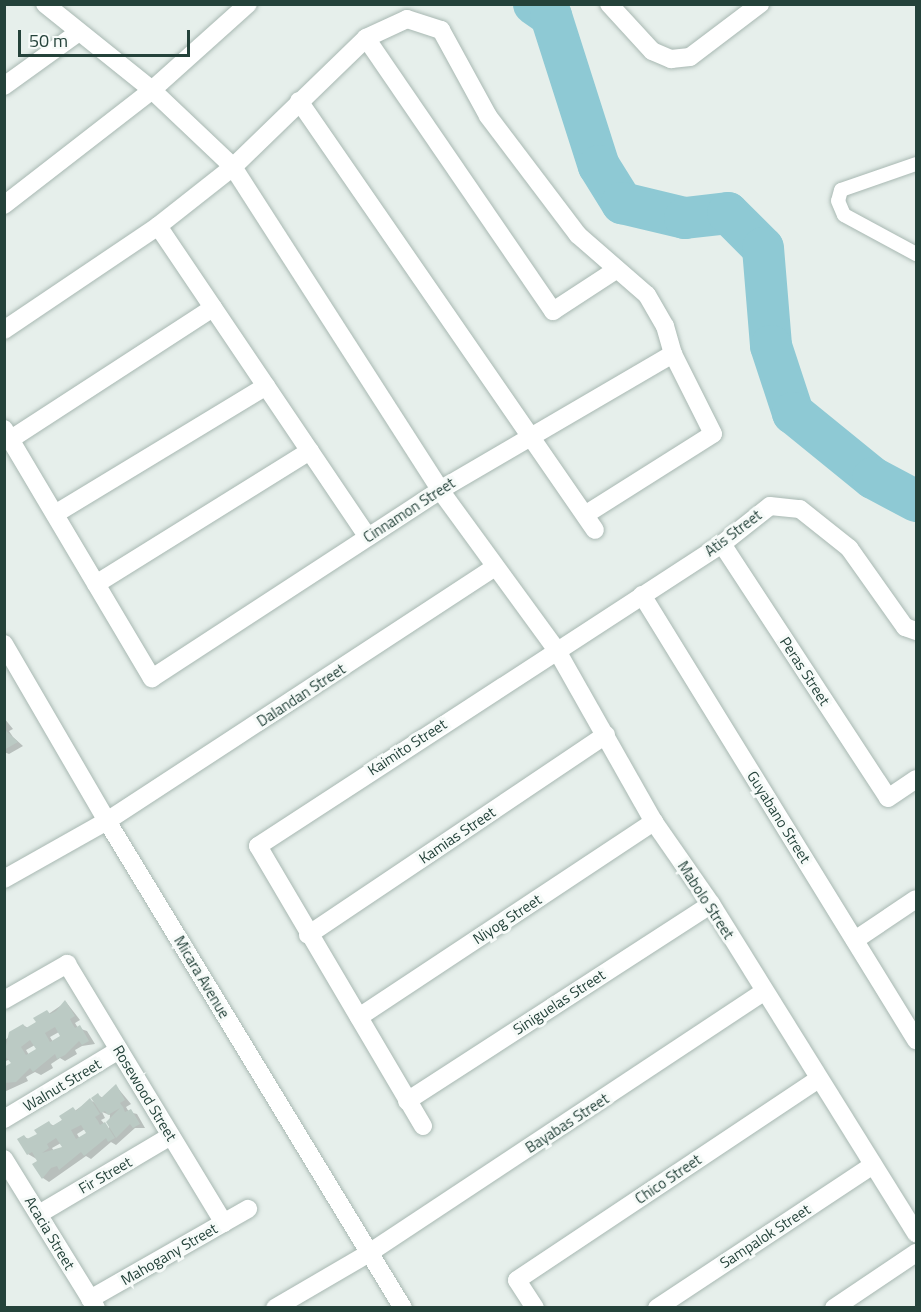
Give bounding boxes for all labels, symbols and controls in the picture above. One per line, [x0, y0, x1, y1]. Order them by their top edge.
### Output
scale bar [21, 18, 194, 56]
text: 50 m [29, 27, 68, 54]
street label: Cinnamon Street [360, 474, 458, 546]
street label: Atis Street [701, 506, 765, 560]
street label: Peras Street [776, 633, 834, 709]
street label: Dalandan Street [253, 660, 349, 730]
street label: Kaimito Street [364, 715, 450, 779]
street label: Guyabano Street [743, 768, 815, 866]
street label: Kamias Street [415, 803, 499, 867]
street label: Mabolo Street [674, 858, 738, 942]
street label: Niyog Street [469, 890, 545, 948]
street label: Micara Avenue [170, 933, 234, 1021]
street label: Siniguelas Street [510, 966, 608, 1038]
street label: Rosewood Street [109, 1042, 181, 1144]
street label: Walnut Street [20, 1055, 104, 1115]
street label: Bayabas Street [522, 1089, 612, 1157]
street label: Chico Street [632, 1150, 704, 1208]
street label: Fir Street [75, 1153, 135, 1197]
street label: Acacia Street [21, 1193, 79, 1273]
street label: Sampalok Street [716, 1200, 814, 1272]
street label: Mahogany Street [118, 1219, 220, 1289]

